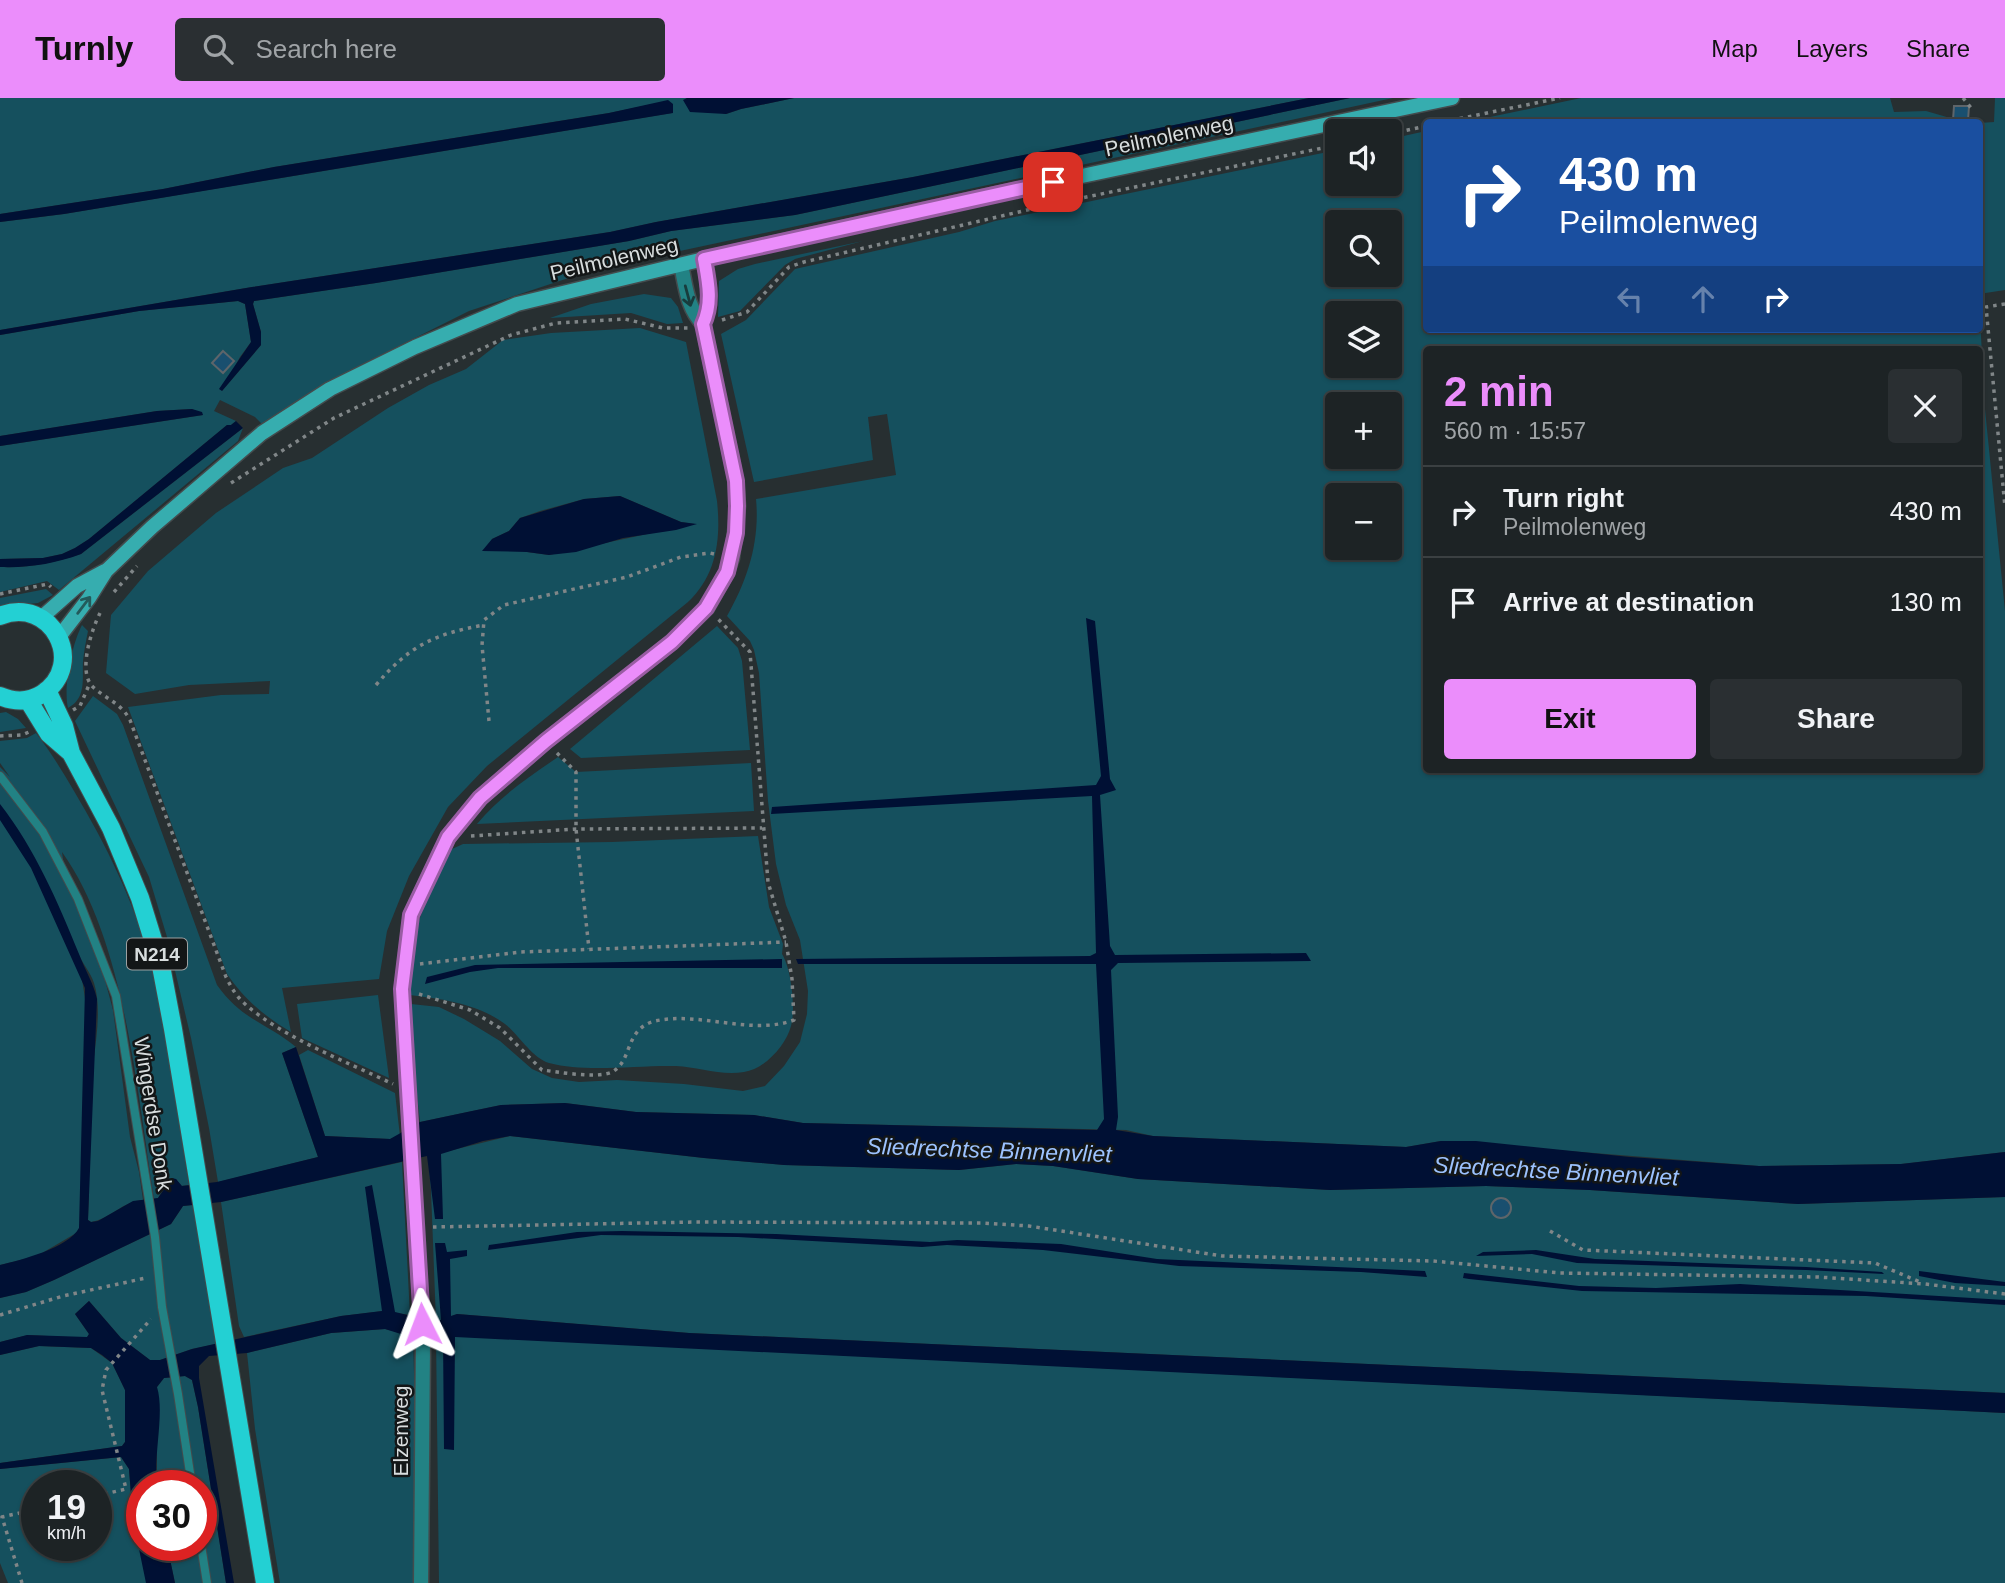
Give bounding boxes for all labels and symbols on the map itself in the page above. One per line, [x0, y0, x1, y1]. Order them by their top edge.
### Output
street label: Peilmolenweg [1103, 111, 1235, 160]
pin [1023, 152, 1083, 212]
street label: Peilmolenweg [548, 233, 680, 284]
one-way arrow [683, 285, 696, 307]
one-way arrow [77, 596, 91, 615]
road number: N214 [127, 939, 187, 970]
street label: Wingerdse Donk [130, 1035, 177, 1193]
water label: Sliedrechtse Binnenvliet [866, 1133, 1114, 1167]
water label: Sliedrechtse Binnenvliet [1433, 1152, 1681, 1190]
position arrow [385, 1287, 459, 1361]
street label: Elzenweg [389, 1385, 412, 1477]
speed limit sign: 30 [126, 1470, 217, 1561]

